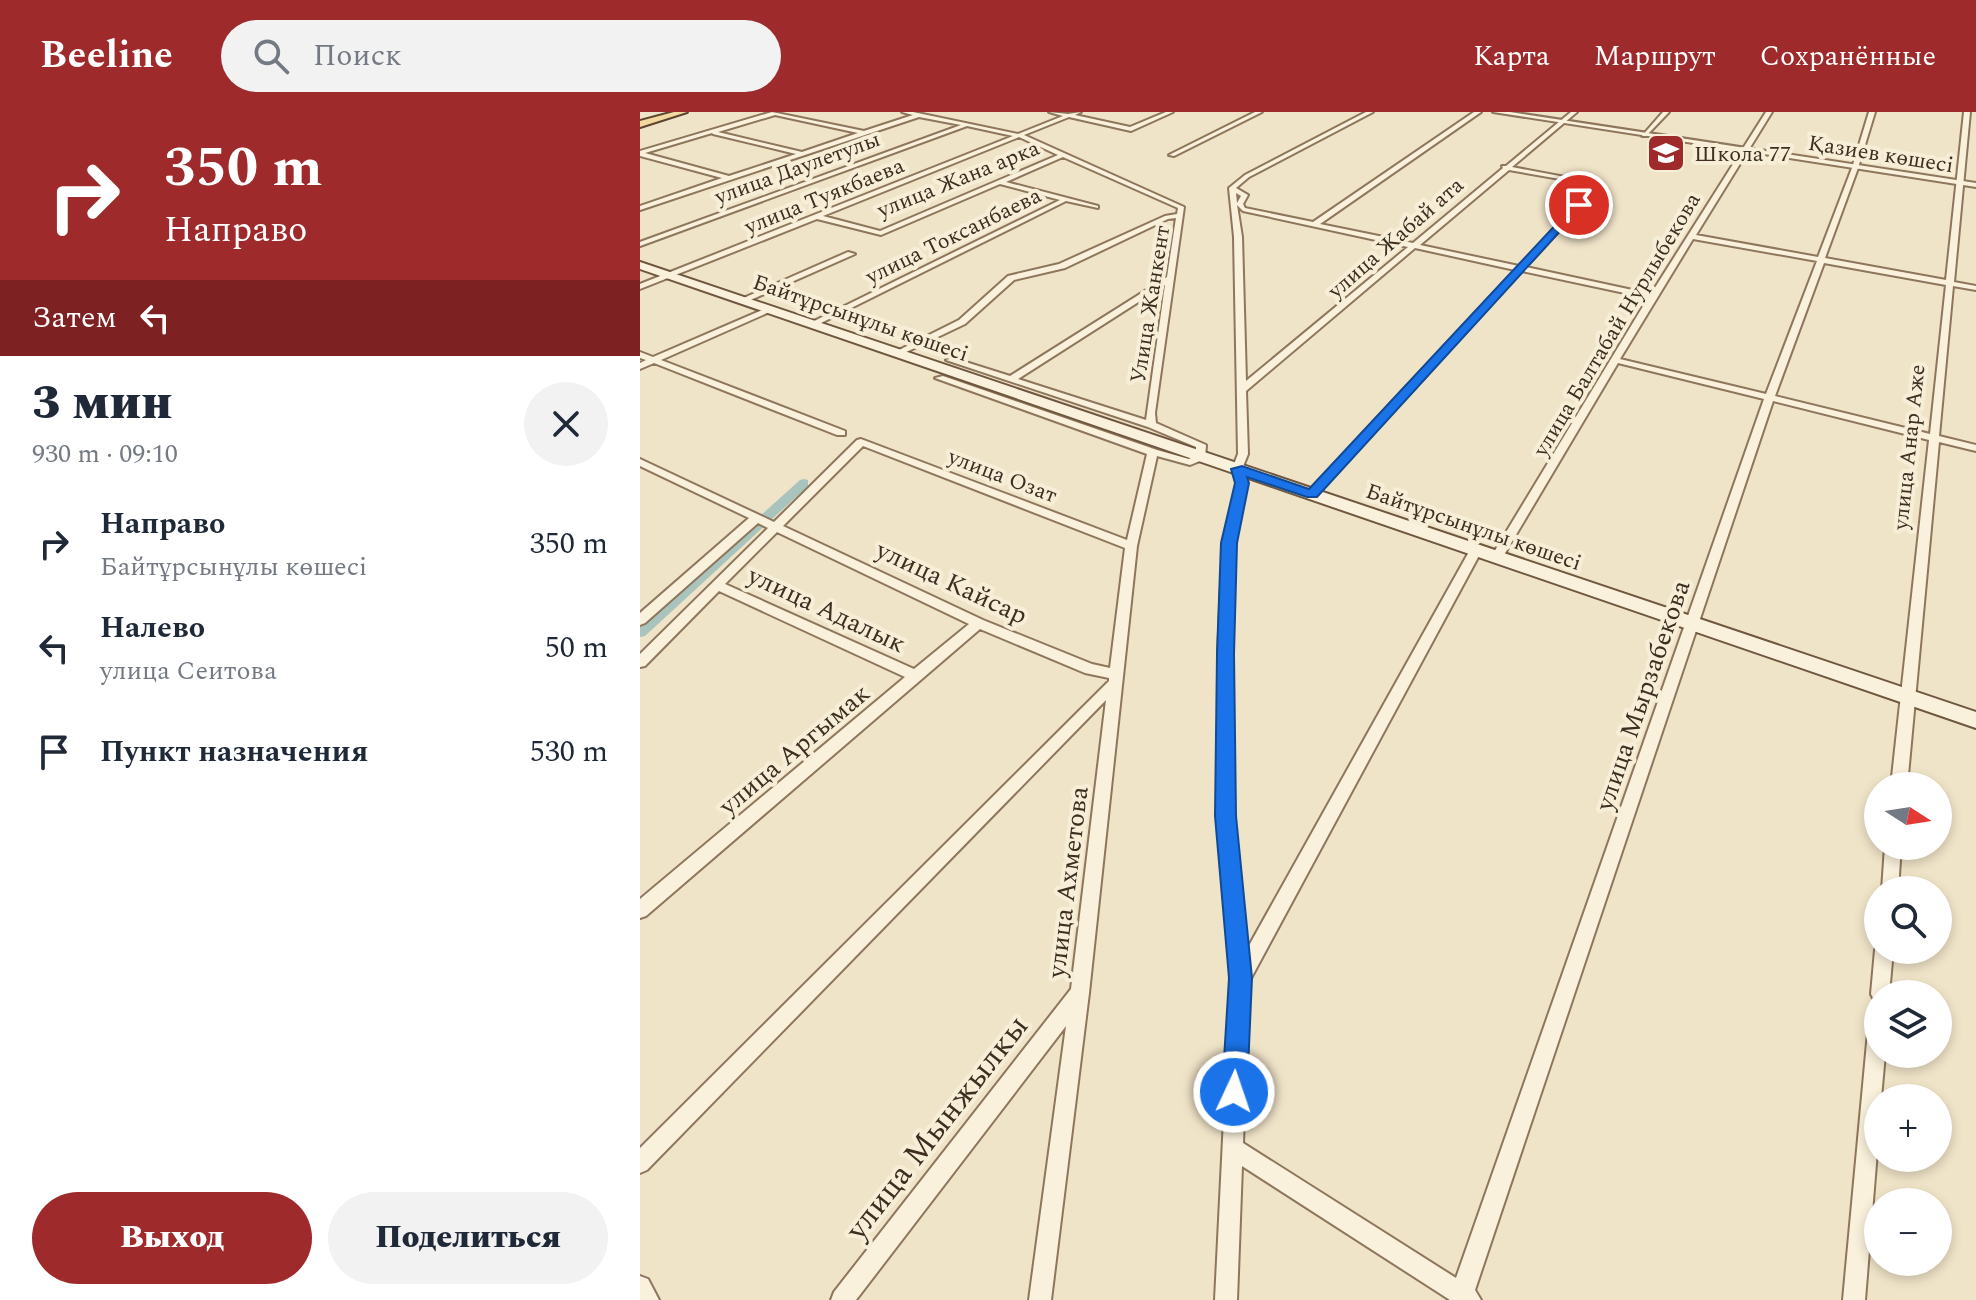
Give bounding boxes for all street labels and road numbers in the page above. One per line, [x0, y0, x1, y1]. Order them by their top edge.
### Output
street label: улица Даулетулы [709, 123, 885, 214]
street label: Қазиев көшесі [1806, 127, 1956, 182]
street label: улица Жана арка [871, 132, 1045, 227]
street label: улица Туякбаева [739, 149, 910, 244]
street label: улица Жабай ата [1320, 169, 1472, 307]
street label: улица Токсанбаева [859, 179, 1047, 294]
street label: улица Балтабай Нурлыбекова [1525, 186, 1710, 464]
street label: Улица Жанкент [1122, 223, 1179, 386]
street label: Байтұрсынұлы көшесі [748, 266, 973, 371]
street label: улица Анар Аже [1884, 363, 1935, 533]
street label: улица Озат [942, 440, 1062, 512]
street label: Байтұрсынұлы көшесі [1361, 475, 1586, 580]
street label: улица Кайсар [868, 530, 1034, 635]
street label: улица Адалык [740, 555, 912, 664]
street label: улица Мырзабекова [1584, 574, 1701, 817]
street label: улица Аргымак [709, 674, 879, 826]
street label: улица Ахметова [1036, 784, 1100, 981]
street label: улица Мынжылкы [833, 1005, 1041, 1252]

